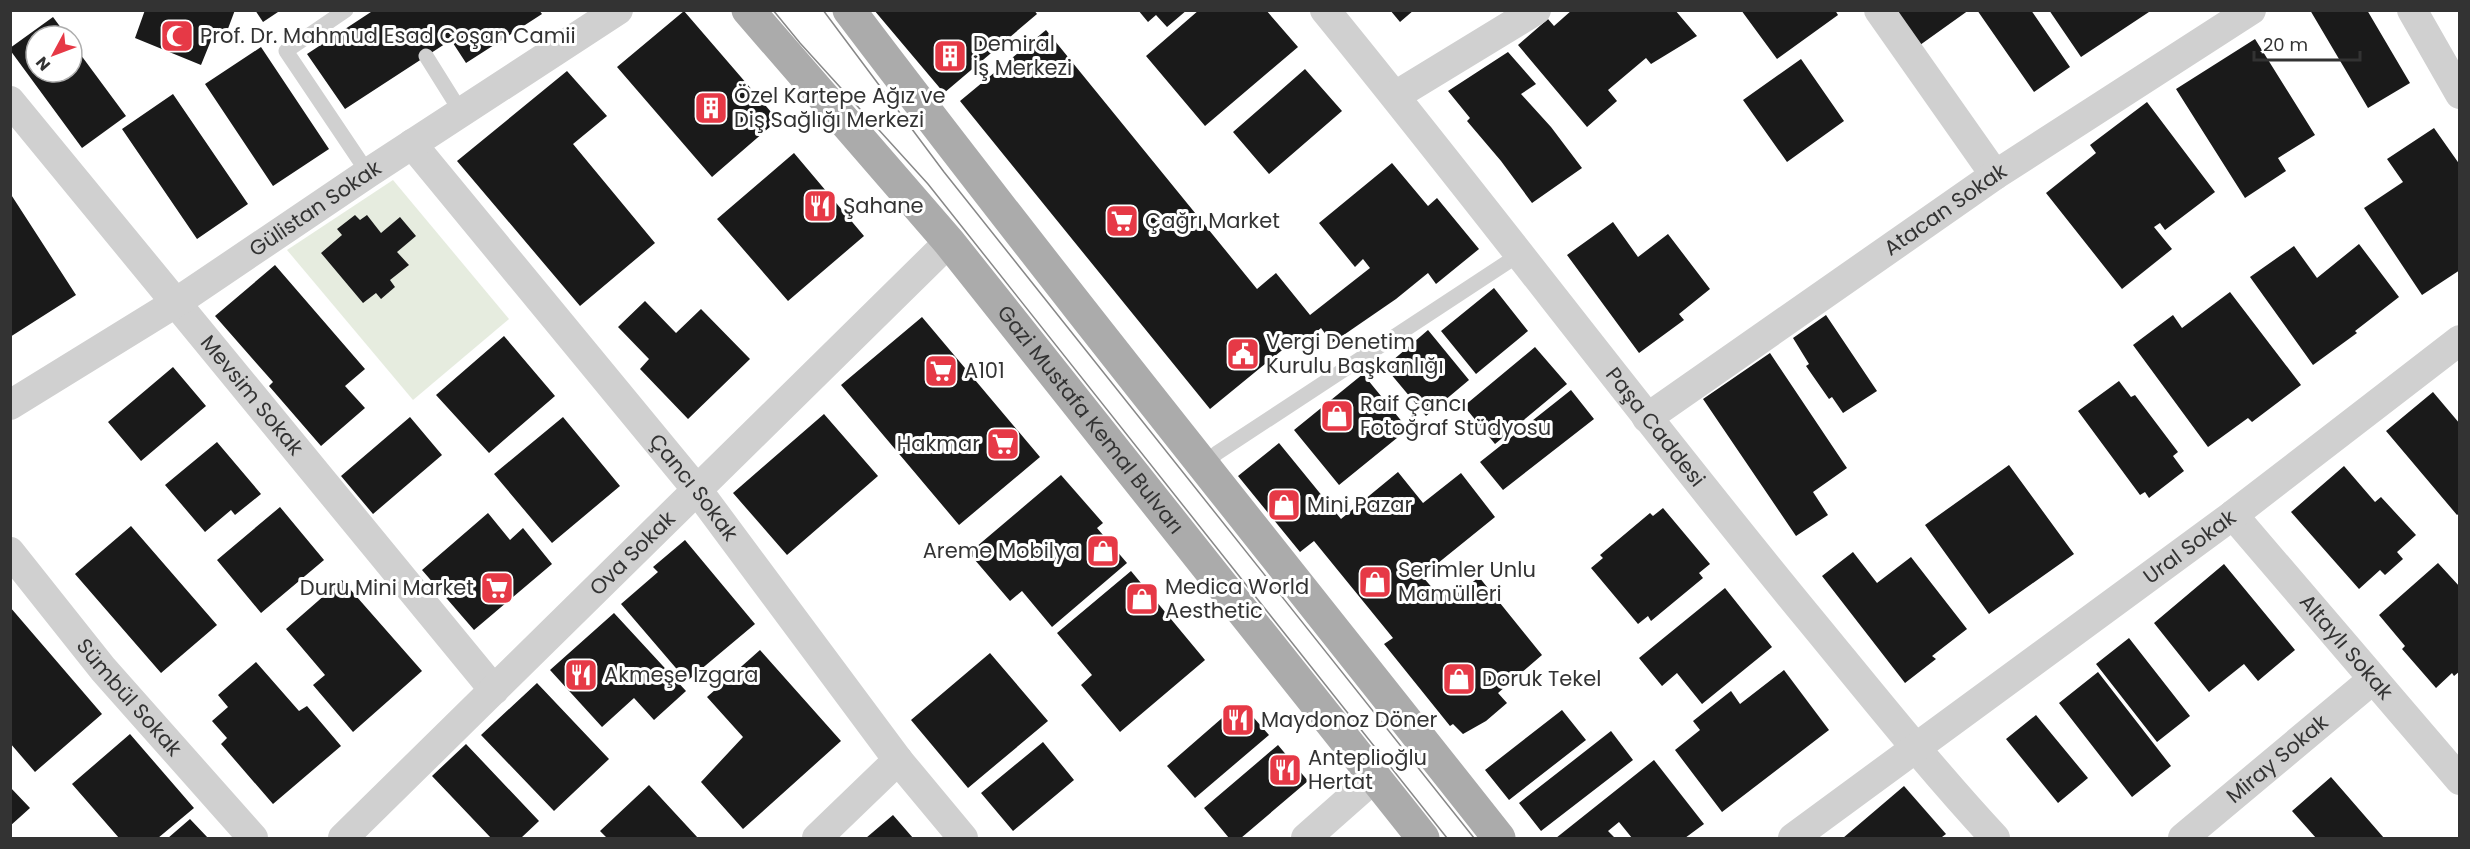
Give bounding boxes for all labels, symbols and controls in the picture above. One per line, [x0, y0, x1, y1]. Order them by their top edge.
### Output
mosque icon: Prof. Dr. Mahmud Esad Coşan Camii [159, 18, 195, 54]
place label: Prof. Dr. Mahmud Esad Coşan Camii [200, 21, 576, 50]
north arrow [24, 24, 84, 84]
scale bar [2254, 24, 2360, 62]
place label: Demiral İş Merkezi [973, 29, 1072, 82]
text: 20 m [2263, 32, 2308, 57]
building icon: Demiral İş Merkezi [932, 38, 968, 74]
text: N [30, 51, 56, 76]
place label: Özel Kartepe Ağız ve Diş Sağlığı Merkezi [734, 81, 945, 134]
building icon: Özel Kartepe Ağız ve Diş Sağlığı Merkezi [693, 90, 729, 126]
street label: Gülistan Sokak [243, 153, 387, 263]
street label: Atacan Sokak [1878, 156, 2012, 262]
restaurant icon: Şahane [802, 188, 838, 224]
place label: Şahane [843, 191, 924, 220]
supermarket icon: Çağrı Market [1104, 203, 1140, 239]
place label: Çağrı Market [1145, 206, 1280, 235]
street label: Gazi Mustafa Kemal Bulvarı [991, 299, 1191, 540]
place label: Vergi Denetim Kurulu Başkanlığı [1266, 327, 1444, 380]
street label: Mevsim Sokak [194, 329, 311, 462]
public building icon: Vergi Denetim Kurulu Başkanlığı [1225, 336, 1261, 372]
supermarket icon: A101 [923, 353, 959, 389]
place label: A101 [964, 356, 1005, 385]
street label: Paşa Caddesi [1599, 361, 1712, 493]
place label: Raif Çancı Fotoğraf Stüdyosu [1360, 389, 1551, 442]
shop icon: Raif Çancı Fotoğraf Stüdyosu [1319, 398, 1355, 434]
supermarket icon: Hakmar [985, 426, 1021, 462]
street label: Çancı Sokak [643, 427, 745, 547]
place label: Hakmar [897, 429, 980, 458]
shop icon: Mini Pazar [1266, 487, 1302, 523]
place label: Mini Pazar [1307, 490, 1413, 519]
street label: Ural Sokak [2137, 503, 2242, 590]
street label: Ova Sokak [583, 504, 682, 602]
shop icon: Areme Mobilya [1085, 533, 1121, 569]
place label: Areme Mobilya [923, 536, 1080, 565]
place label: Serimler Unlu Mamülleri [1398, 555, 1536, 608]
shop icon: Serimler Unlu Mamülleri [1357, 564, 1393, 600]
supermarket icon: Duru Mini Market [479, 570, 515, 606]
place label: Medica World Aesthetic [1165, 572, 1309, 625]
place label: Duru Mini Market [300, 573, 474, 602]
shop icon: Medica World Aesthetic [1124, 581, 1160, 617]
street label: Altaylı Sokak [2293, 588, 2400, 706]
street label: Sümbül Sokak [70, 632, 189, 762]
restaurant icon: Akmeşe Izgara [563, 657, 599, 693]
place label: Akmeşe Izgara [604, 660, 758, 689]
shop icon: Doruk Tekel [1441, 661, 1477, 697]
place label: Doruk Tekel [1482, 664, 1601, 693]
restaurant icon: Maydonoz Döner [1220, 702, 1256, 738]
place label: Maydonoz Döner [1261, 705, 1438, 734]
street label: Miray Sokak [2220, 708, 2334, 810]
place label: Anteplioğlu Hertat [1308, 743, 1427, 796]
restaurant icon: Anteplioğlu Hertat [1267, 752, 1303, 788]

